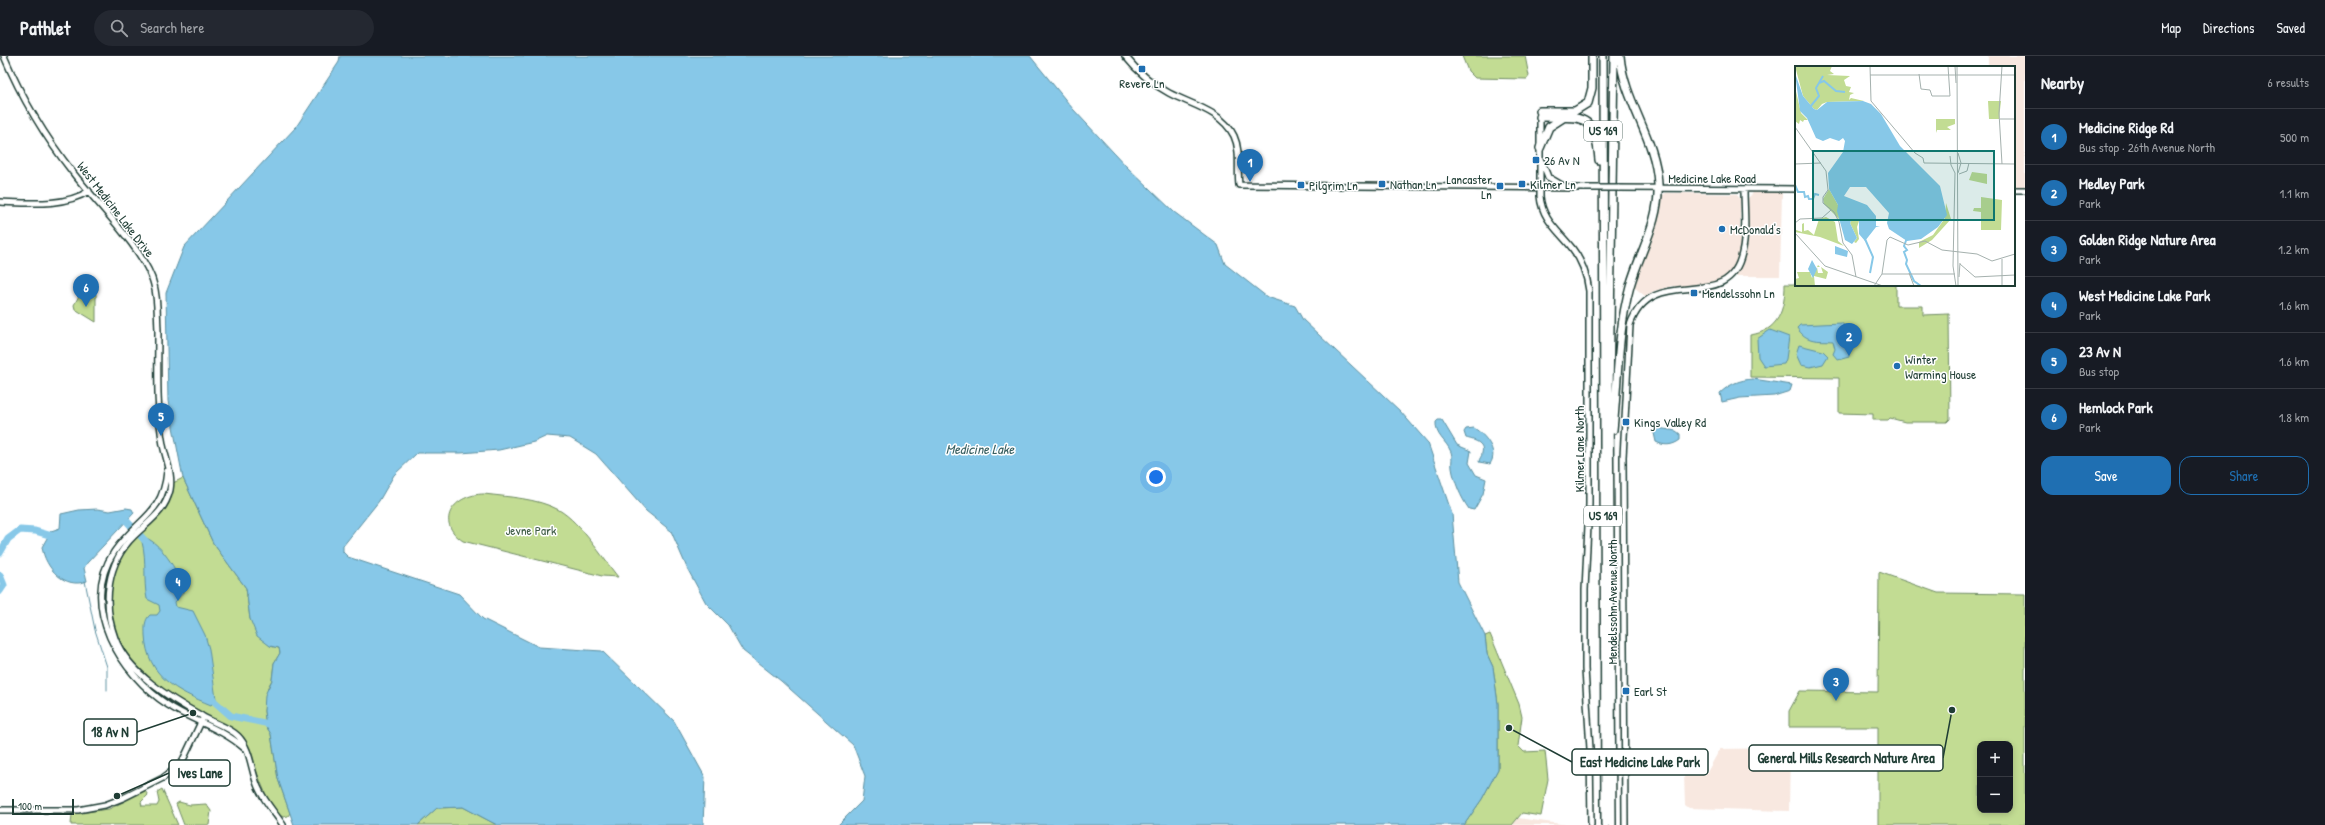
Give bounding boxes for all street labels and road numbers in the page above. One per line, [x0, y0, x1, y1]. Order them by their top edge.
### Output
road number: US 169 [1584, 121, 1622, 141]
street label: West Medicine Lake Drive [73, 158, 159, 260]
street label: Medicine Lake Road [1668, 169, 1756, 187]
street label: Kilmer Lane North [1570, 405, 1588, 492]
road number: US 169 [1584, 506, 1622, 526]
street label: Mendelssohn Avenue North [1603, 539, 1621, 665]

